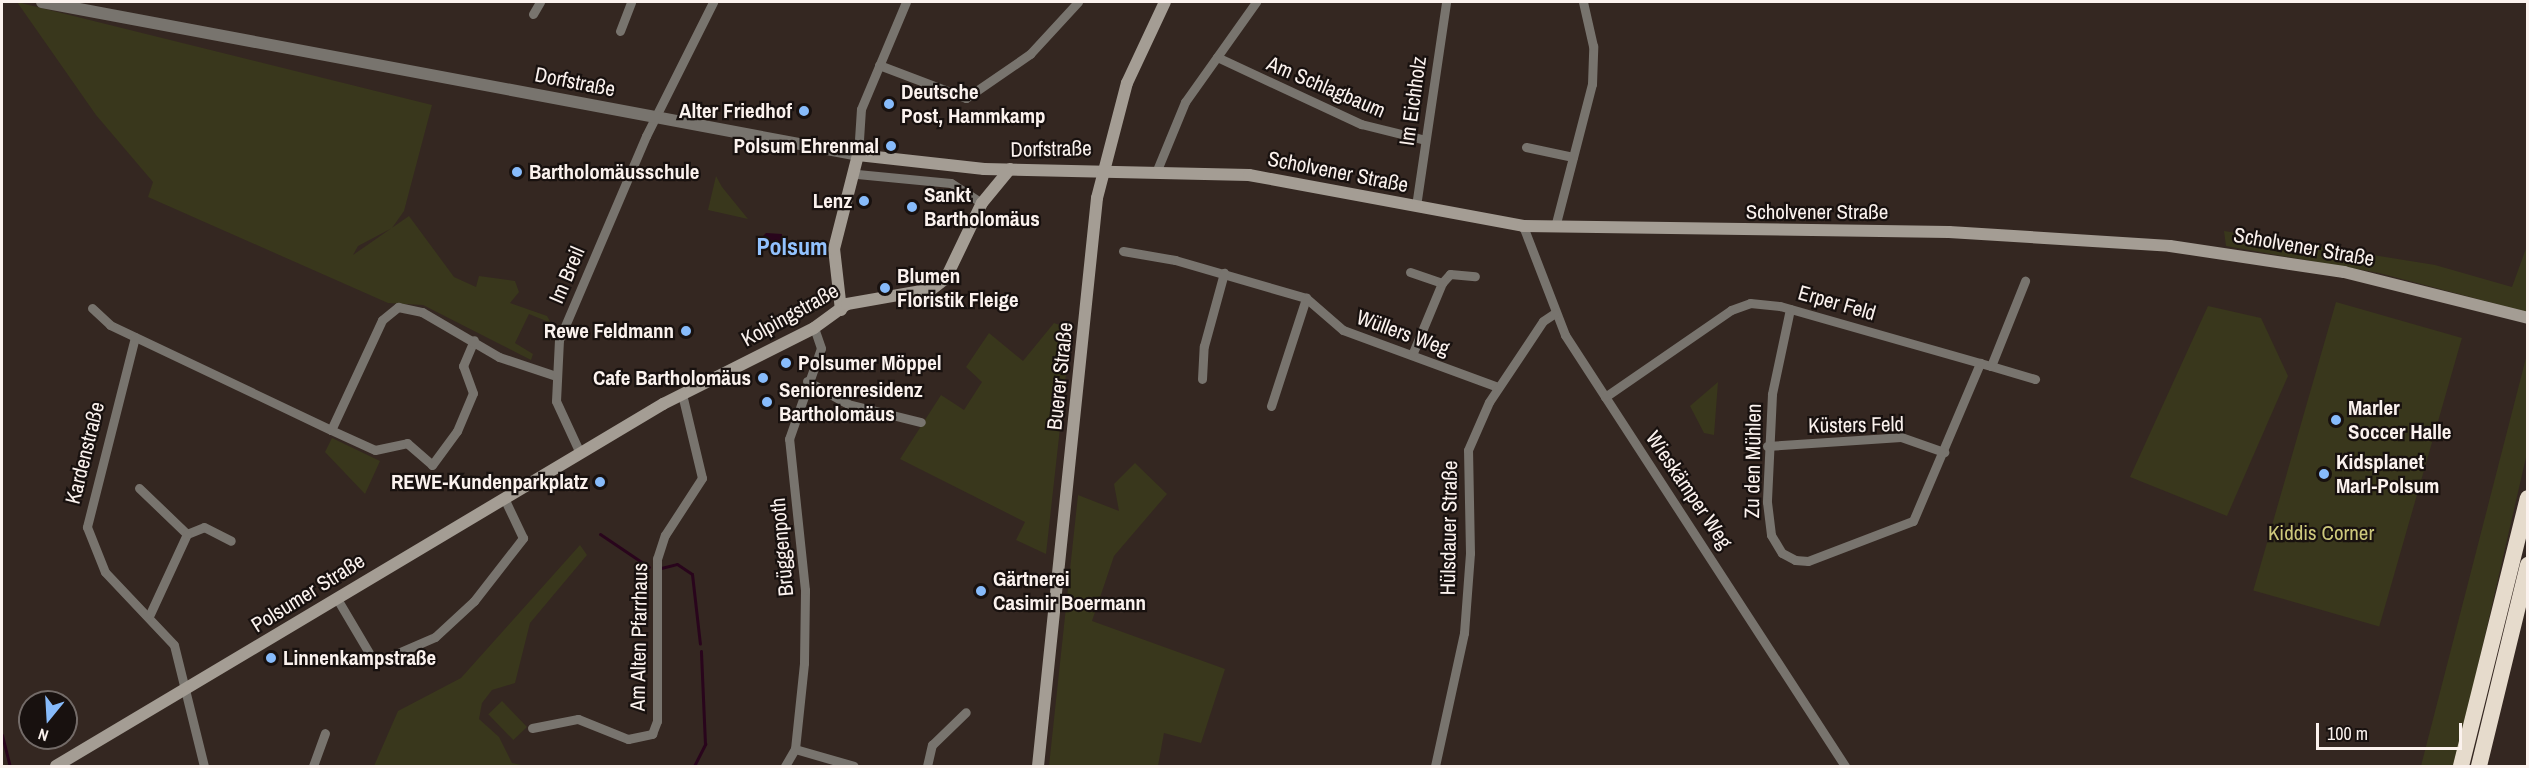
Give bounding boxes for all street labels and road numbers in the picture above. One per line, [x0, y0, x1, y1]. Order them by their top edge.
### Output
street label: Am Schlagbaum [1263, 51, 1389, 123]
street label: Im Eichholz [1394, 55, 1432, 147]
street label: Dorfstraße [533, 62, 617, 102]
street label: Dorfstraße [1010, 136, 1092, 162]
street label: Scholvener Straße [1266, 146, 1410, 198]
street label: Scholvener Straße [1746, 199, 1888, 225]
street label: Scholvener Straße [2232, 222, 2376, 272]
street label: Im Breil [544, 243, 590, 307]
street label: Kolpingstraße [737, 278, 843, 352]
street label: Erper Feld [1795, 280, 1879, 326]
street label: Wüllers Weg [1353, 305, 1453, 361]
street label: Buerer Straße [1042, 321, 1078, 431]
street label: Kardenstraße [60, 399, 110, 507]
street label: Zu den Mühlen [1739, 403, 1767, 519]
street label: Küsters Feld [1808, 412, 1904, 438]
street label: Wieskämper Weg [1640, 426, 1738, 554]
street label: Hülsdauer Straße [1435, 460, 1463, 596]
street label: Brüggenpoth [765, 497, 799, 597]
street label: Polsumer Straße [247, 548, 369, 638]
street label: Am Alten Pfarrhaus [625, 562, 653, 712]

